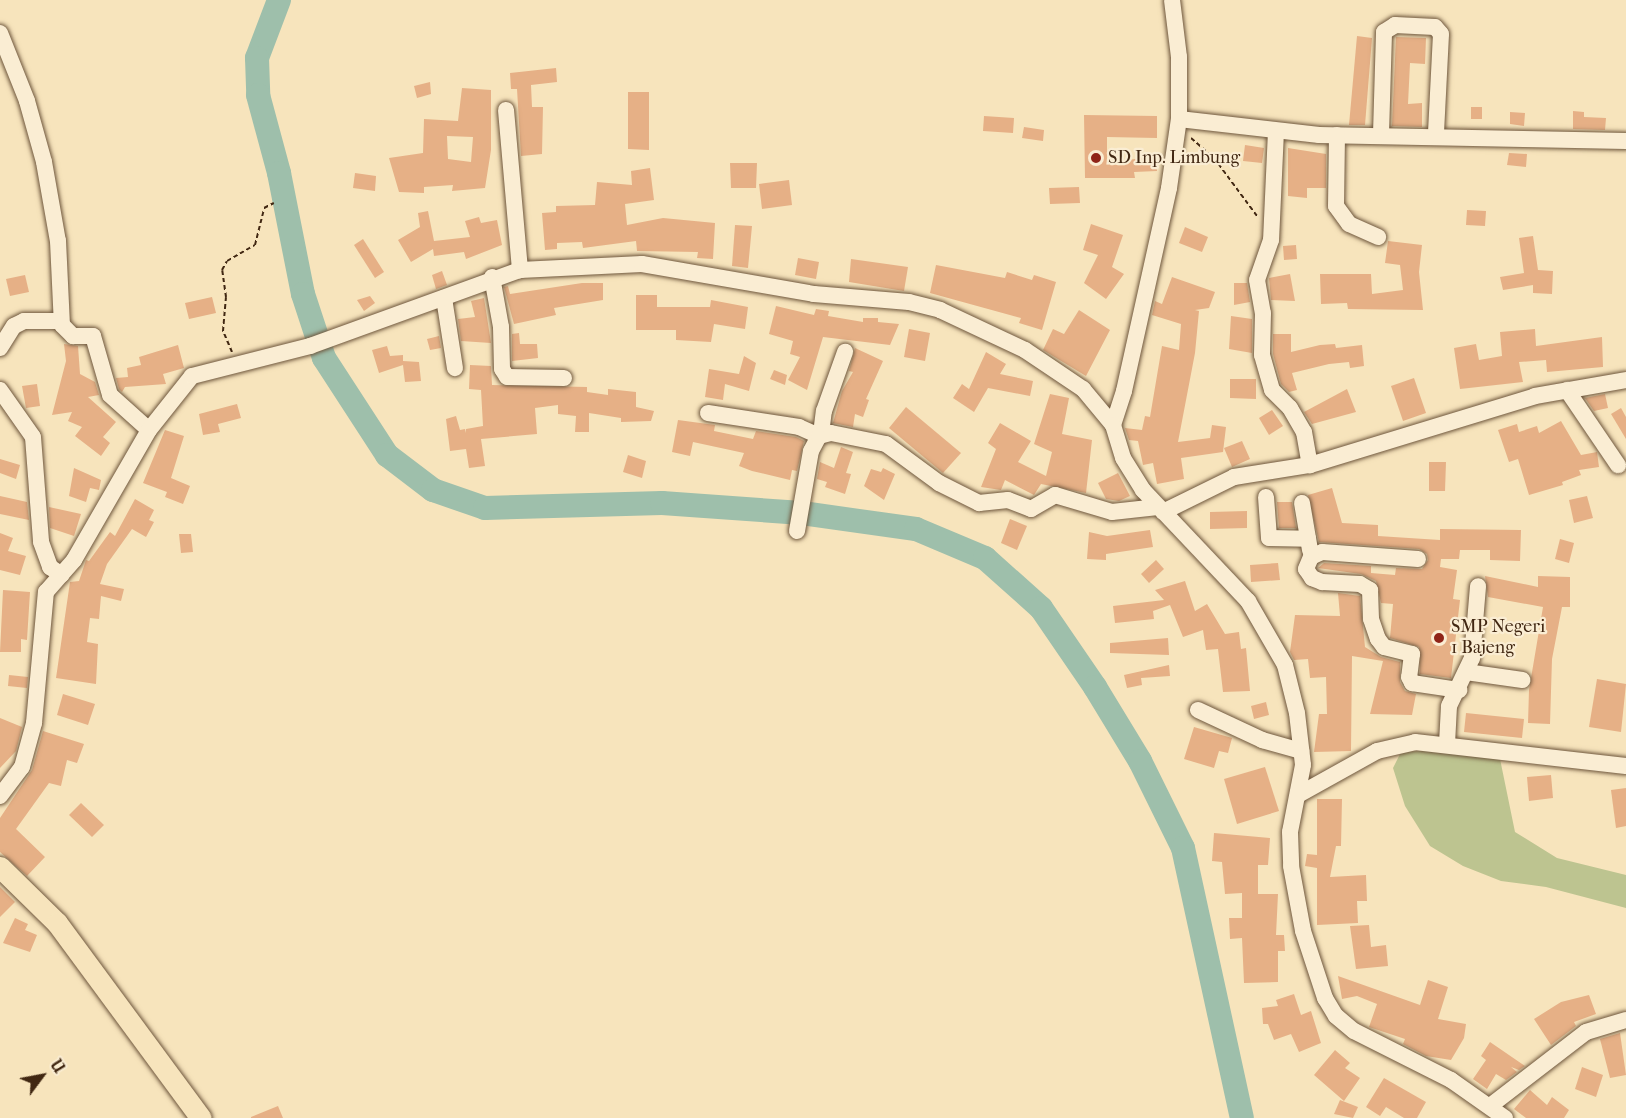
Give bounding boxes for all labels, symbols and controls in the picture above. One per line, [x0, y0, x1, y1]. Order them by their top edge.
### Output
place label: SD Inp. Limbung [1108, 147, 1240, 169]
marker: SD Inp. Limbung [1089, 151, 1103, 165]
place label: SMP Negeri 1 Bajeng [1451, 617, 1545, 660]
marker: SMP Negeri 1 Bajeng [1432, 631, 1446, 645]
north arrow [12, 1046, 72, 1106]
text: U [46, 1056, 69, 1077]

